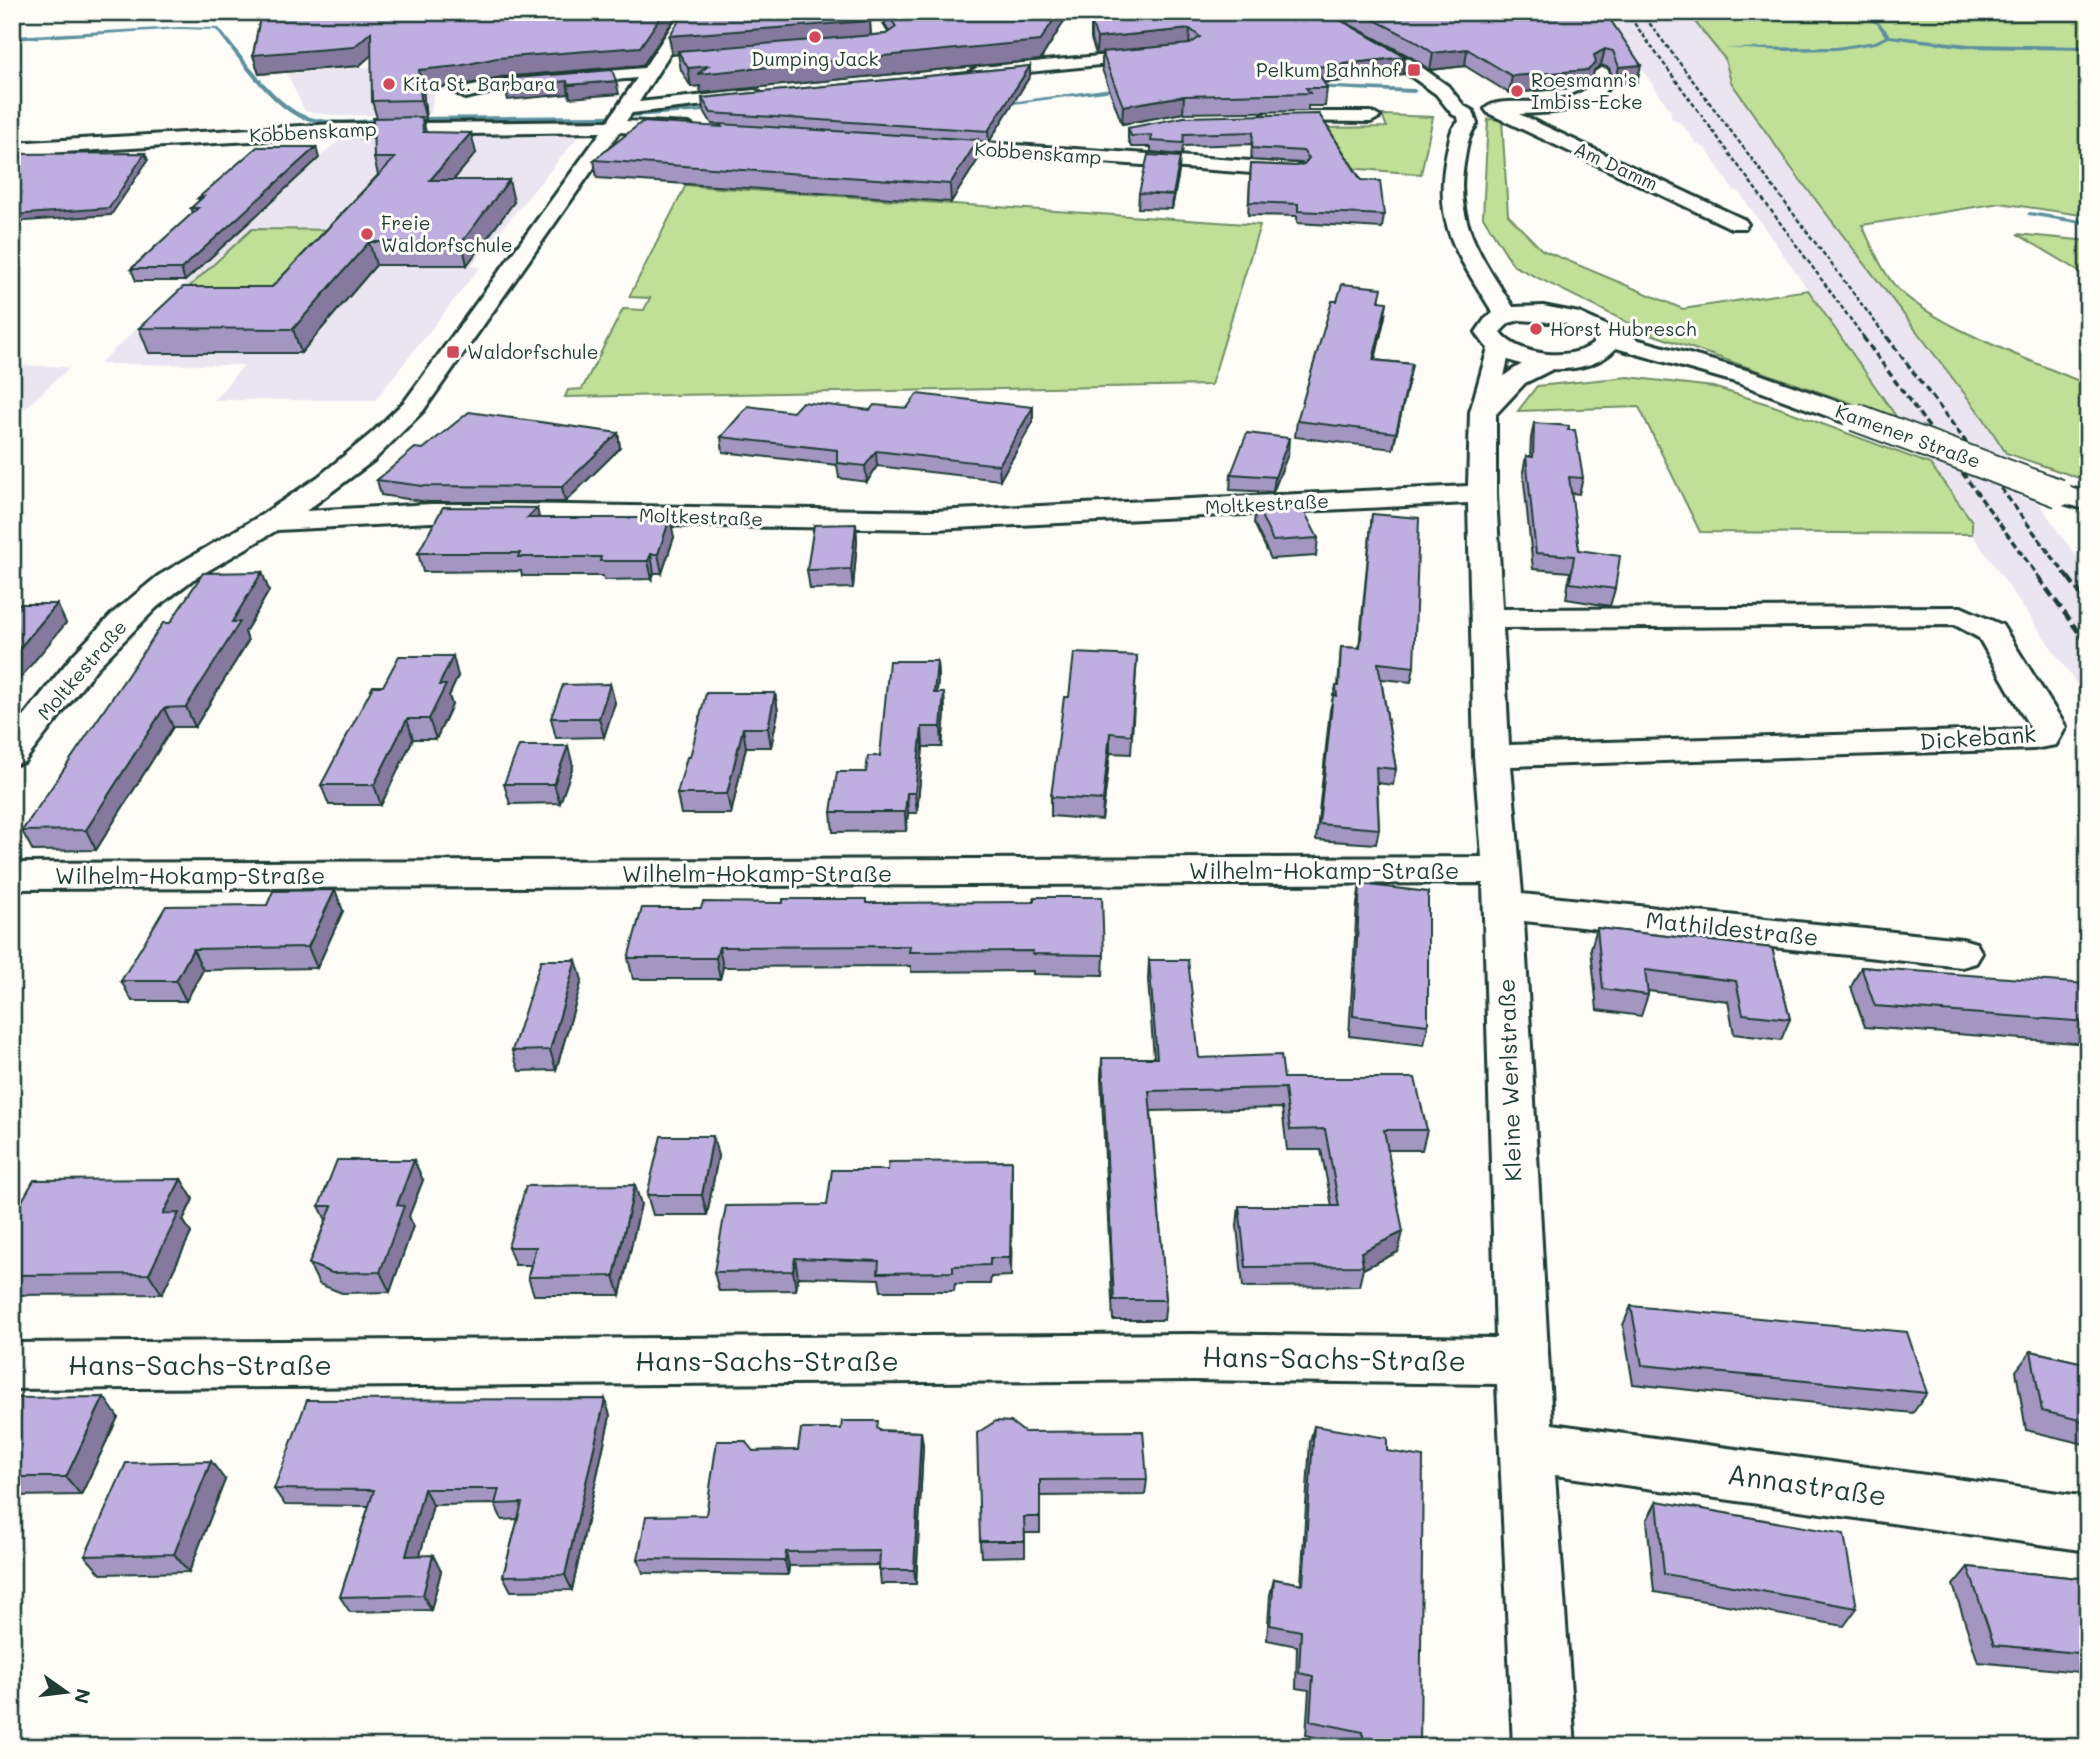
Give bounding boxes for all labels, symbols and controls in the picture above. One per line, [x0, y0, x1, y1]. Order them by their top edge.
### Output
marker: Dumping Jack [807, 29, 823, 45]
place label: Dumping Jack [751, 46, 879, 71]
place label: Pelkum Bahnhof [1256, 57, 1401, 82]
marker: Pelkum Bahnhof [1406, 62, 1422, 78]
place label: Roesmann's Imbiss-Ecke [1531, 67, 1643, 114]
place label: Kita St. Barbara [403, 71, 556, 96]
marker: Kita St. Barbara [381, 76, 397, 92]
marker: Roesmann's Imbiss-Ecke [1509, 83, 1525, 99]
street label: Kobbenskamp [249, 116, 377, 147]
street label: Am Damm [1570, 135, 1662, 196]
street label: Kobbenskamp [974, 136, 1102, 169]
place label: Freie Waldorfschule [381, 210, 513, 257]
marker: Freie Waldorfschule [359, 226, 375, 242]
place label: Horst Hubresch [1550, 316, 1697, 341]
marker: Horst Hubresch [1528, 321, 1544, 337]
place label: Waldorfschule [467, 339, 599, 364]
marker: Waldorfschule [445, 344, 461, 360]
street label: Kamener Straße [1832, 398, 1984, 473]
street label: Moltkestraße [1204, 488, 1330, 519]
street label: Moltkestraße [639, 502, 764, 531]
street label: Moltkestraße [31, 615, 132, 725]
street label: Dickebank [1919, 718, 2037, 756]
street label: Wilhelm-Hokamp-Straße [1189, 855, 1459, 885]
street label: Wilhelm-Hokamp-Straße [622, 858, 892, 888]
street label: Wilhelm-Hokamp-Straße [55, 860, 325, 890]
street label: Mathildestraße [1644, 904, 1820, 952]
street label: Kleine Werlstraße [1490, 978, 1528, 1182]
street label: Hans-Sachs-Straße [1202, 1338, 1466, 1378]
street label: Hans-Sachs-Straße [635, 1342, 899, 1378]
street label: Hans-Sachs-Straße [68, 1346, 332, 1382]
street label: Annastraße [1725, 1455, 1889, 1513]
north arrow [32, 1658, 102, 1728]
text: N [69, 1686, 97, 1706]

